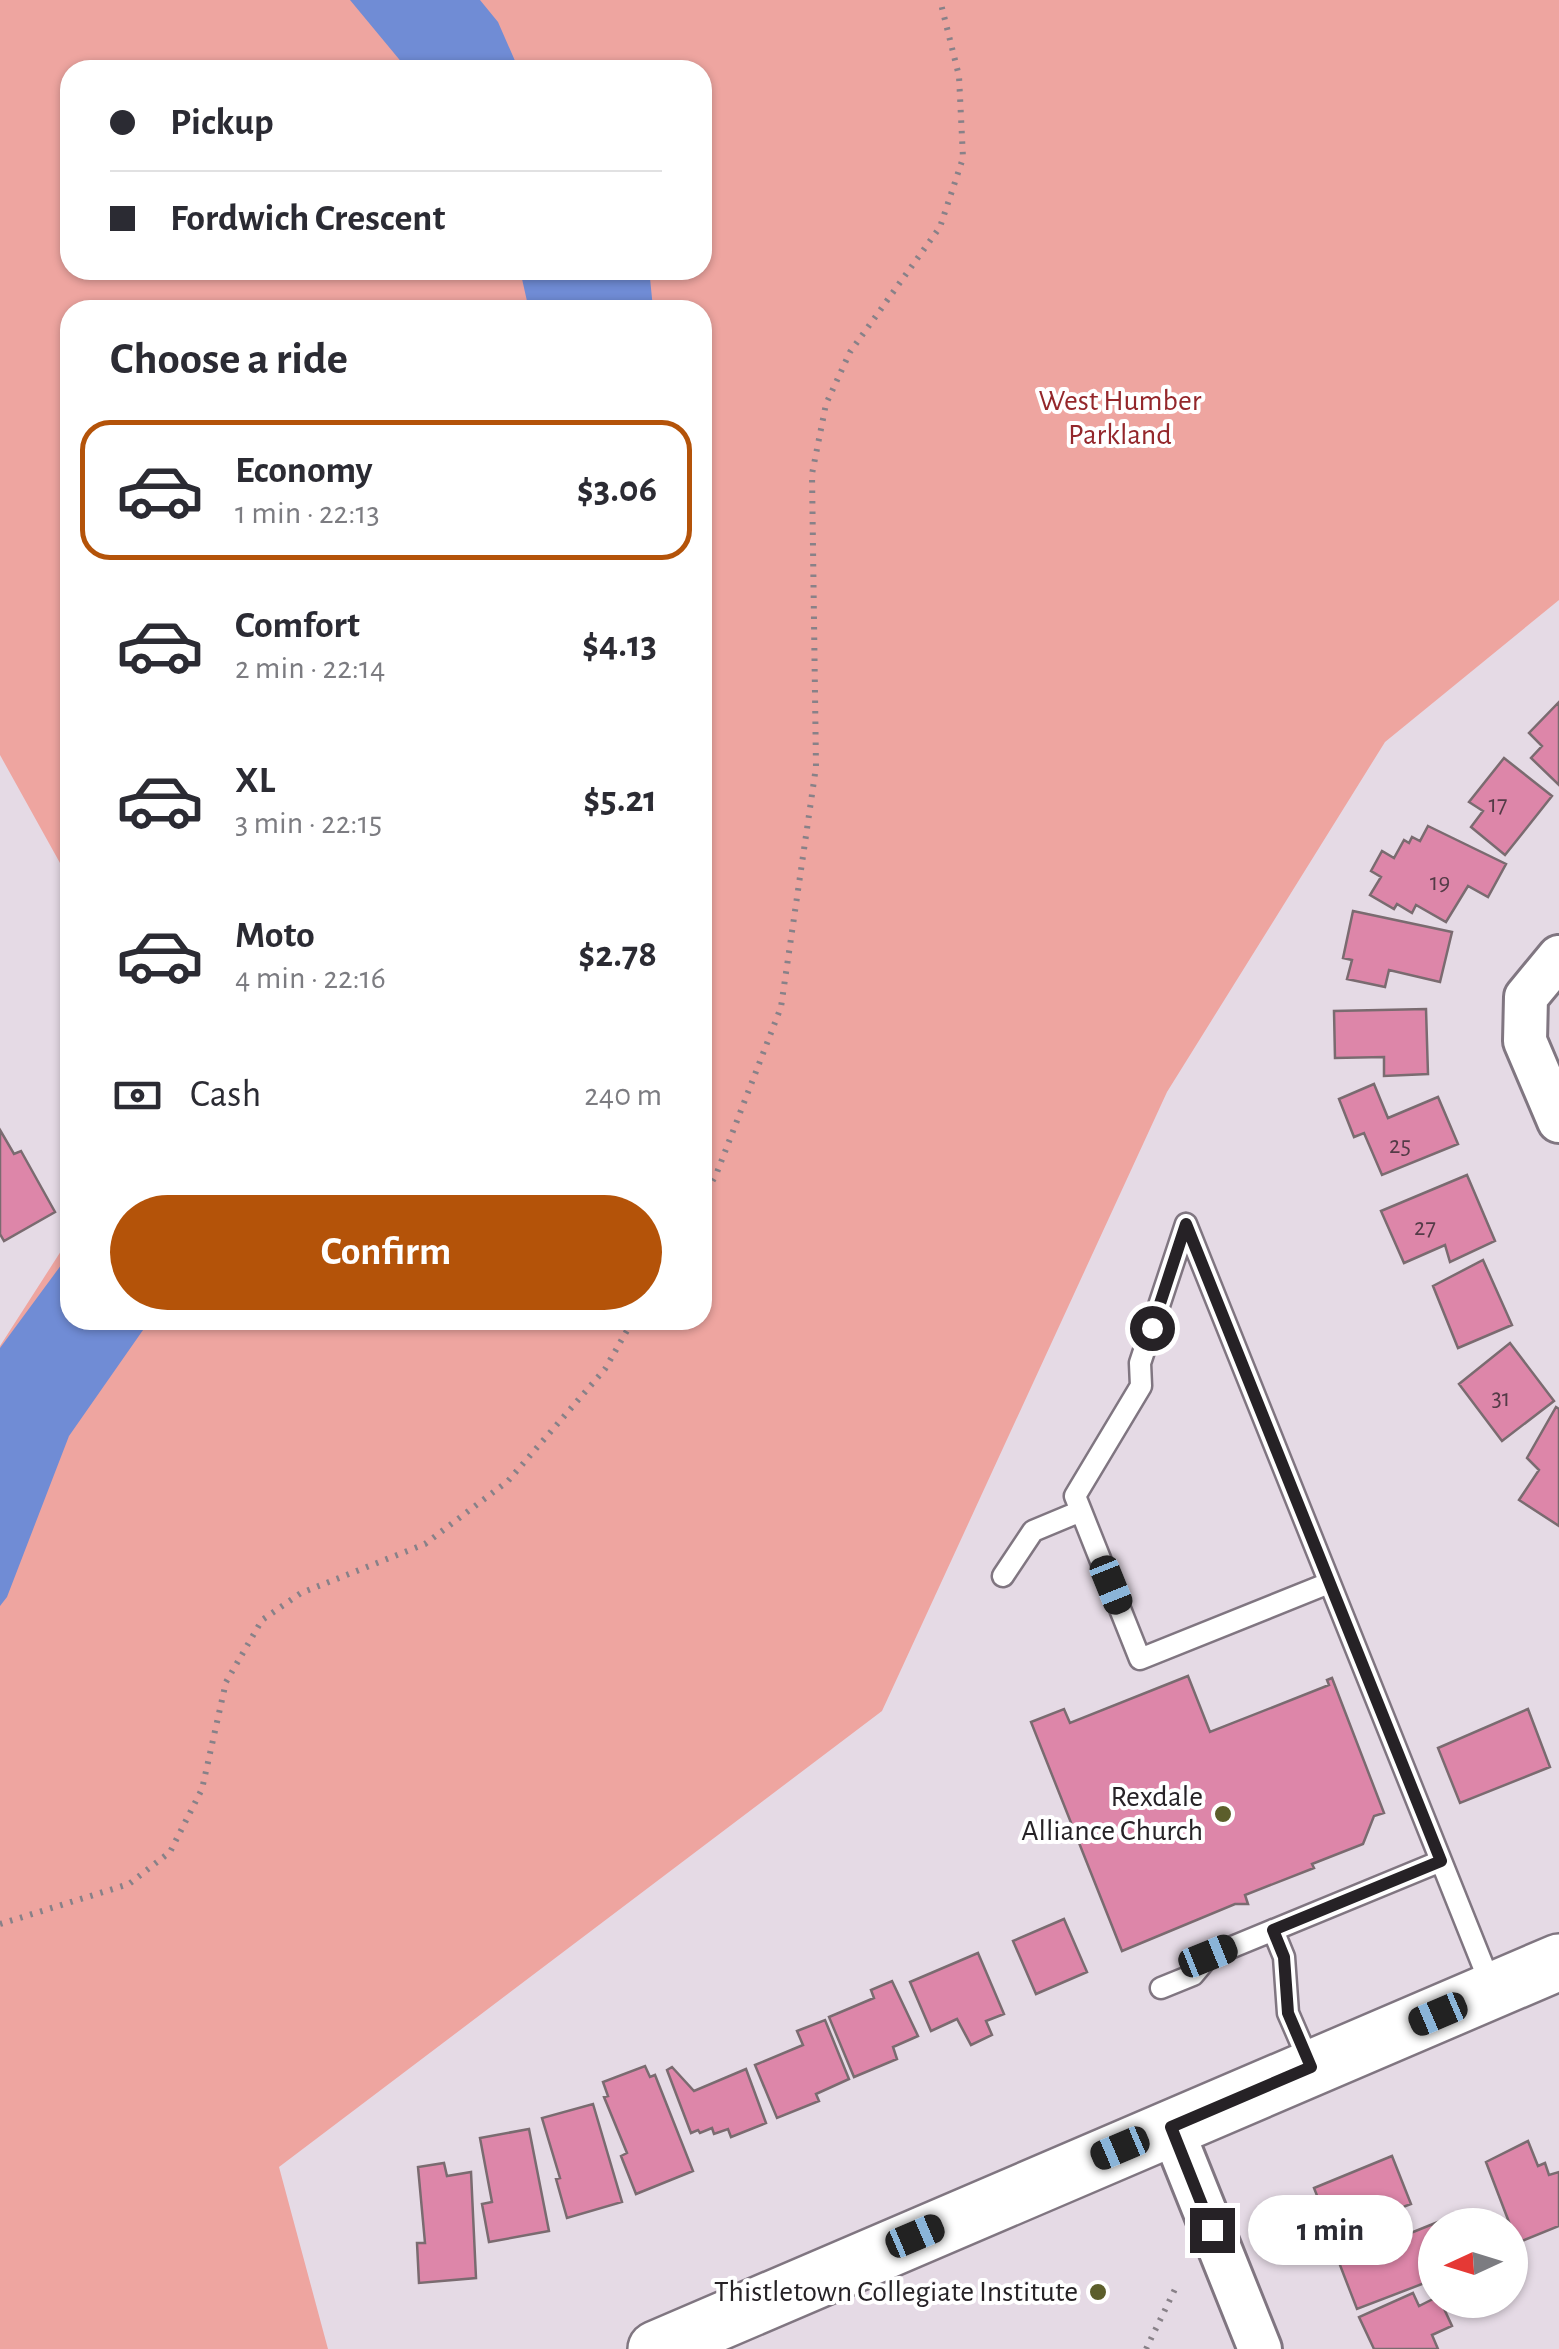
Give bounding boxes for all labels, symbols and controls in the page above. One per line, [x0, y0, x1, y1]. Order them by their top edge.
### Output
text: Pickup [170, 104, 274, 142]
text: Fordwich Crescent [170, 200, 445, 238]
text: Choose a ride [110, 337, 348, 382]
park label: West Humber Parkland [1038, 386, 1202, 450]
icon: car [115, 445, 205, 535]
text: Economy [235, 452, 373, 490]
text: $3.06 [577, 471, 657, 509]
text: 1 min · 22:13 [235, 497, 380, 529]
icon: car [115, 600, 205, 690]
text: Comfort [235, 607, 360, 645]
text: $4.13 [582, 626, 657, 664]
text: 2 min · 22:14 [235, 652, 385, 684]
icon: car [115, 755, 205, 845]
text: XL [235, 762, 275, 800]
text: $5.21 [583, 781, 657, 819]
house number: 17 [1488, 792, 1508, 817]
text: 3 min · 22:15 [235, 807, 382, 839]
house number: 19 [1430, 870, 1450, 895]
icon: car [115, 910, 205, 1000]
text: Moto [235, 917, 315, 955]
text: $2.78 [578, 936, 657, 974]
text: 4 min · 22:16 [235, 962, 386, 994]
icon: cash [110, 1068, 165, 1123]
text: Cash [190, 1076, 261, 1114]
text: 240 m [584, 1079, 662, 1111]
house number: 25 [1389, 1133, 1411, 1158]
button: Confirm [110, 1195, 662, 1310]
house number: 27 [1414, 1215, 1436, 1240]
route start [1130, 1306, 1175, 1351]
house number: 31 [1492, 1386, 1510, 1411]
car [1086, 1552, 1136, 1618]
place label: Rexdale Alliance Church [1021, 1782, 1203, 1846]
marker: Rexdale Alliance Church [1212, 1803, 1234, 1825]
car [1175, 1931, 1241, 1981]
car [1405, 1988, 1471, 2040]
car [1087, 2122, 1153, 2174]
callout: 1 min [1247, 2195, 1412, 2265]
route end [1190, 2208, 1235, 2253]
north arrow [1418, 2208, 1528, 2318]
map controls [1418, 2208, 1528, 2318]
car [882, 2210, 948, 2262]
text: 1 min [1297, 2214, 1364, 2246]
place label: Thistletown Collegiate Institute [714, 2277, 1078, 2307]
marker: Thistletown Collegiate Institute [1087, 2281, 1109, 2303]

